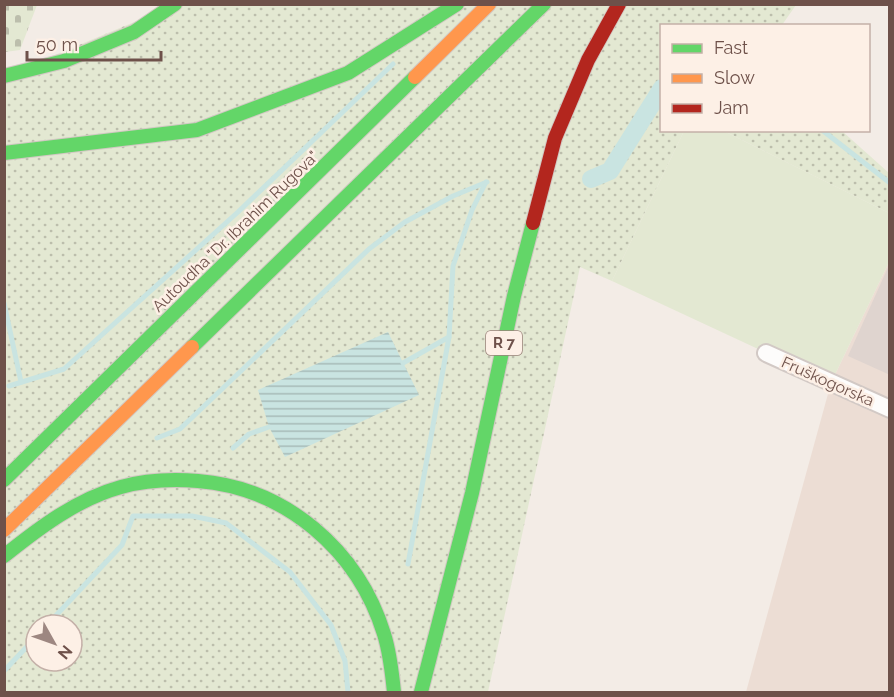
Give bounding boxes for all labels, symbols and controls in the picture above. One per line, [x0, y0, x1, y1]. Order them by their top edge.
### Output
scale bar [27, 24, 160, 62]
legend [660, 24, 870, 132]
text: 50 m [36, 34, 78, 55]
text: Fast [714, 37, 748, 58]
text: Slow [714, 67, 755, 88]
text: Jam [714, 97, 749, 118]
street label: Autoudha "Dr. Ibrahim Rugova" [148, 147, 322, 316]
road number: R 7 [486, 331, 522, 355]
street label: Fruškogorska [779, 353, 877, 410]
north arrow [24, 613, 84, 673]
text: N [54, 642, 76, 663]

